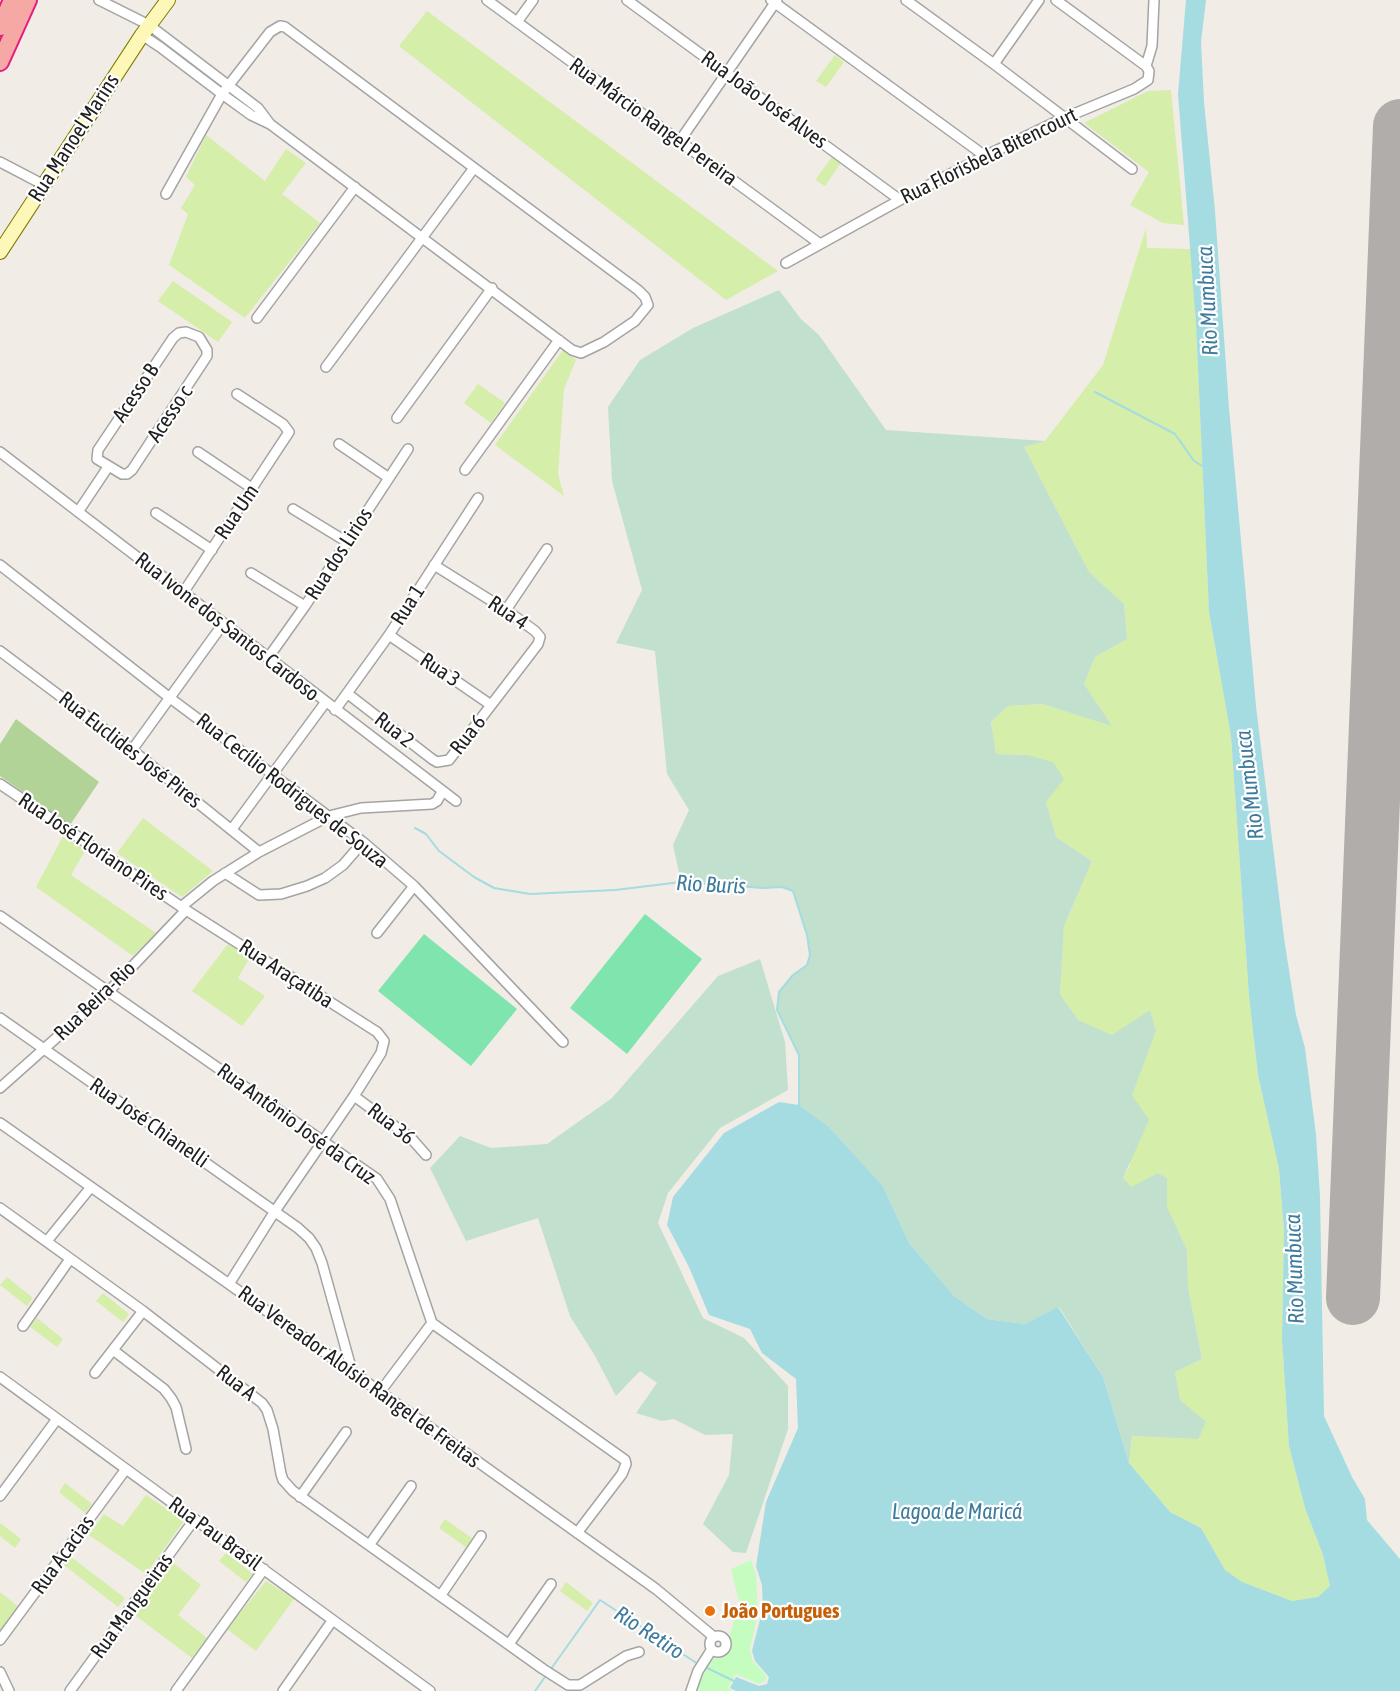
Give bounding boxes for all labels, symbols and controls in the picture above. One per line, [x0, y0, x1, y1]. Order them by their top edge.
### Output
street label: Rua João José Alves [696, 46, 832, 154]
street label: Rua Márcio Rangel Pereira [564, 53, 742, 191]
street label: Rua Manoel Marins [23, 69, 125, 207]
street label: Rua Florisbela Bitencourt [897, 102, 1081, 210]
water label: Rio Mumbuca [1192, 245, 1224, 357]
street label: Acesso B [107, 359, 165, 427]
street label: Acesso c [142, 381, 198, 447]
street label: Rua Um [210, 480, 264, 544]
street label: Rua dos Lirios [300, 503, 378, 605]
street label: Rua Ivone dos Santos Cardoso [130, 547, 324, 707]
street label: Rua 1 [386, 580, 430, 630]
street label: Rua 4 [483, 590, 533, 636]
street label: Rua 3 [415, 647, 465, 693]
street label: Rua Euclides José Pires [53, 686, 207, 814]
street label: Rua 2 [369, 707, 419, 753]
street label: Rua Cecílio Rodrigues de Souza [191, 708, 393, 874]
street label: Rua 6 [445, 710, 491, 760]
water label: Rio Mumbuca [1230, 729, 1270, 841]
street label: Rua José Floriano Pires [13, 788, 173, 906]
water label: Rio Buris [675, 870, 747, 900]
street label: Rua Araçatiba [234, 934, 338, 1014]
street label: Rua Beira-Rio [49, 956, 141, 1046]
street label: Rua Antônio José da Cruz [212, 1058, 380, 1190]
street label: Rua José Chianelli [85, 1073, 213, 1173]
street label: Rua 36 [362, 1098, 420, 1150]
water label: Rio Mumbuca [1280, 1214, 1310, 1324]
street label: Rua Vereador Aloísio Rangel de Freitas [233, 1281, 485, 1473]
street label: Rua A [211, 1360, 261, 1406]
street label: Rua Pau Brasil [163, 1492, 267, 1576]
water label: Lagoa de Maricá [892, 1499, 1022, 1525]
street label: Rua Acacias [26, 1511, 100, 1599]
street label: Rua Mangueiras [85, 1549, 179, 1663]
place label: João Portugues [722, 1598, 839, 1624]
water label: Rio Retiro [609, 1601, 689, 1665]
marker: João Portugues [703, 1604, 717, 1618]

